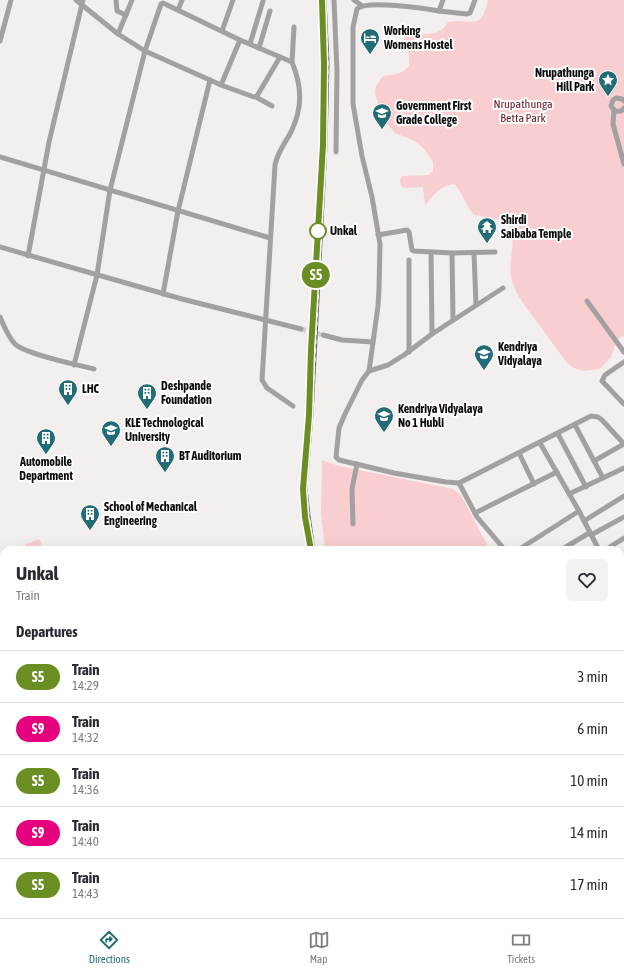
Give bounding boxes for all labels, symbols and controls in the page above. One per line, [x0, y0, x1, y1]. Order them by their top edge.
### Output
place label: Working Womens Hostel [383, 24, 453, 52]
hotel icon: Working Womens Hostel [359, 27, 381, 55]
place label: Nrupathunga Hill Park [535, 66, 595, 94]
place icon: Nrupathunga Hill Park [597, 69, 619, 97]
park label: Nrupathunga Betta Park [493, 97, 553, 125]
place label: Government First Grade College [396, 99, 472, 127]
school or university icon: Government First Grade College [371, 102, 393, 130]
place label: Shirdi Saibaba Temple [501, 213, 572, 241]
temple icon: Shirdi Saibaba Temple [476, 216, 498, 244]
marker: Unkal [309, 222, 327, 240]
place label: Unkal [330, 224, 358, 238]
line badge: S5 [298, 262, 334, 288]
text: S5 [310, 267, 322, 283]
place label: Kendriya Vidyalaya [497, 340, 542, 368]
school or university icon: Kendriya Vidyalaya [473, 343, 495, 371]
building icon: LHC [57, 378, 79, 406]
place label: Deshpande Foundation [161, 379, 212, 407]
place label: LHC [82, 382, 100, 396]
building icon: Deshpande Foundation [136, 382, 158, 410]
place label: Kendriya Vidyalaya No 1 Hubli [398, 402, 483, 430]
school or university icon: Kendriya Vidyalaya No 1 Hubli [373, 405, 395, 433]
place label: KLE Technological University [125, 416, 205, 444]
school or university icon: KLE Technological University [100, 419, 122, 447]
building icon: Automobile Department [35, 427, 57, 455]
building icon: BT Auditorium [154, 445, 176, 473]
place label: BT Auditorium [179, 449, 242, 463]
place label: Automobile Department [19, 455, 73, 483]
place label: School of Mechanical Engineering [104, 500, 198, 528]
building icon: School of Mechanical Engineering [79, 503, 101, 531]
button: heart [566, 559, 608, 601]
text: Unkal [16, 562, 59, 584]
text: Train [16, 588, 40, 603]
text: Departures [16, 623, 78, 640]
text: Train [72, 661, 100, 678]
text: 3 min [577, 668, 608, 685]
text: S5 [32, 669, 44, 685]
text: 14:29 [72, 678, 99, 693]
text: Train [72, 713, 100, 730]
text: 6 min [577, 720, 608, 737]
text: S9 [32, 721, 44, 737]
text: 14:32 [72, 730, 99, 745]
text: Train [72, 765, 100, 782]
text: 10 min [570, 772, 608, 789]
text: S5 [32, 773, 44, 789]
text: 14:36 [72, 782, 99, 797]
text: Train [72, 817, 100, 834]
text: 14 min [570, 824, 608, 841]
text: S9 [32, 825, 44, 841]
text: 14:40 [72, 834, 99, 849]
text: Train [72, 869, 100, 886]
text: 17 min [570, 876, 608, 893]
text: S5 [32, 877, 44, 893]
text: 14:43 [72, 886, 99, 901]
tab: Directions [89, 929, 130, 965]
tab: Map [308, 929, 330, 965]
tab: Tickets [507, 929, 535, 965]

